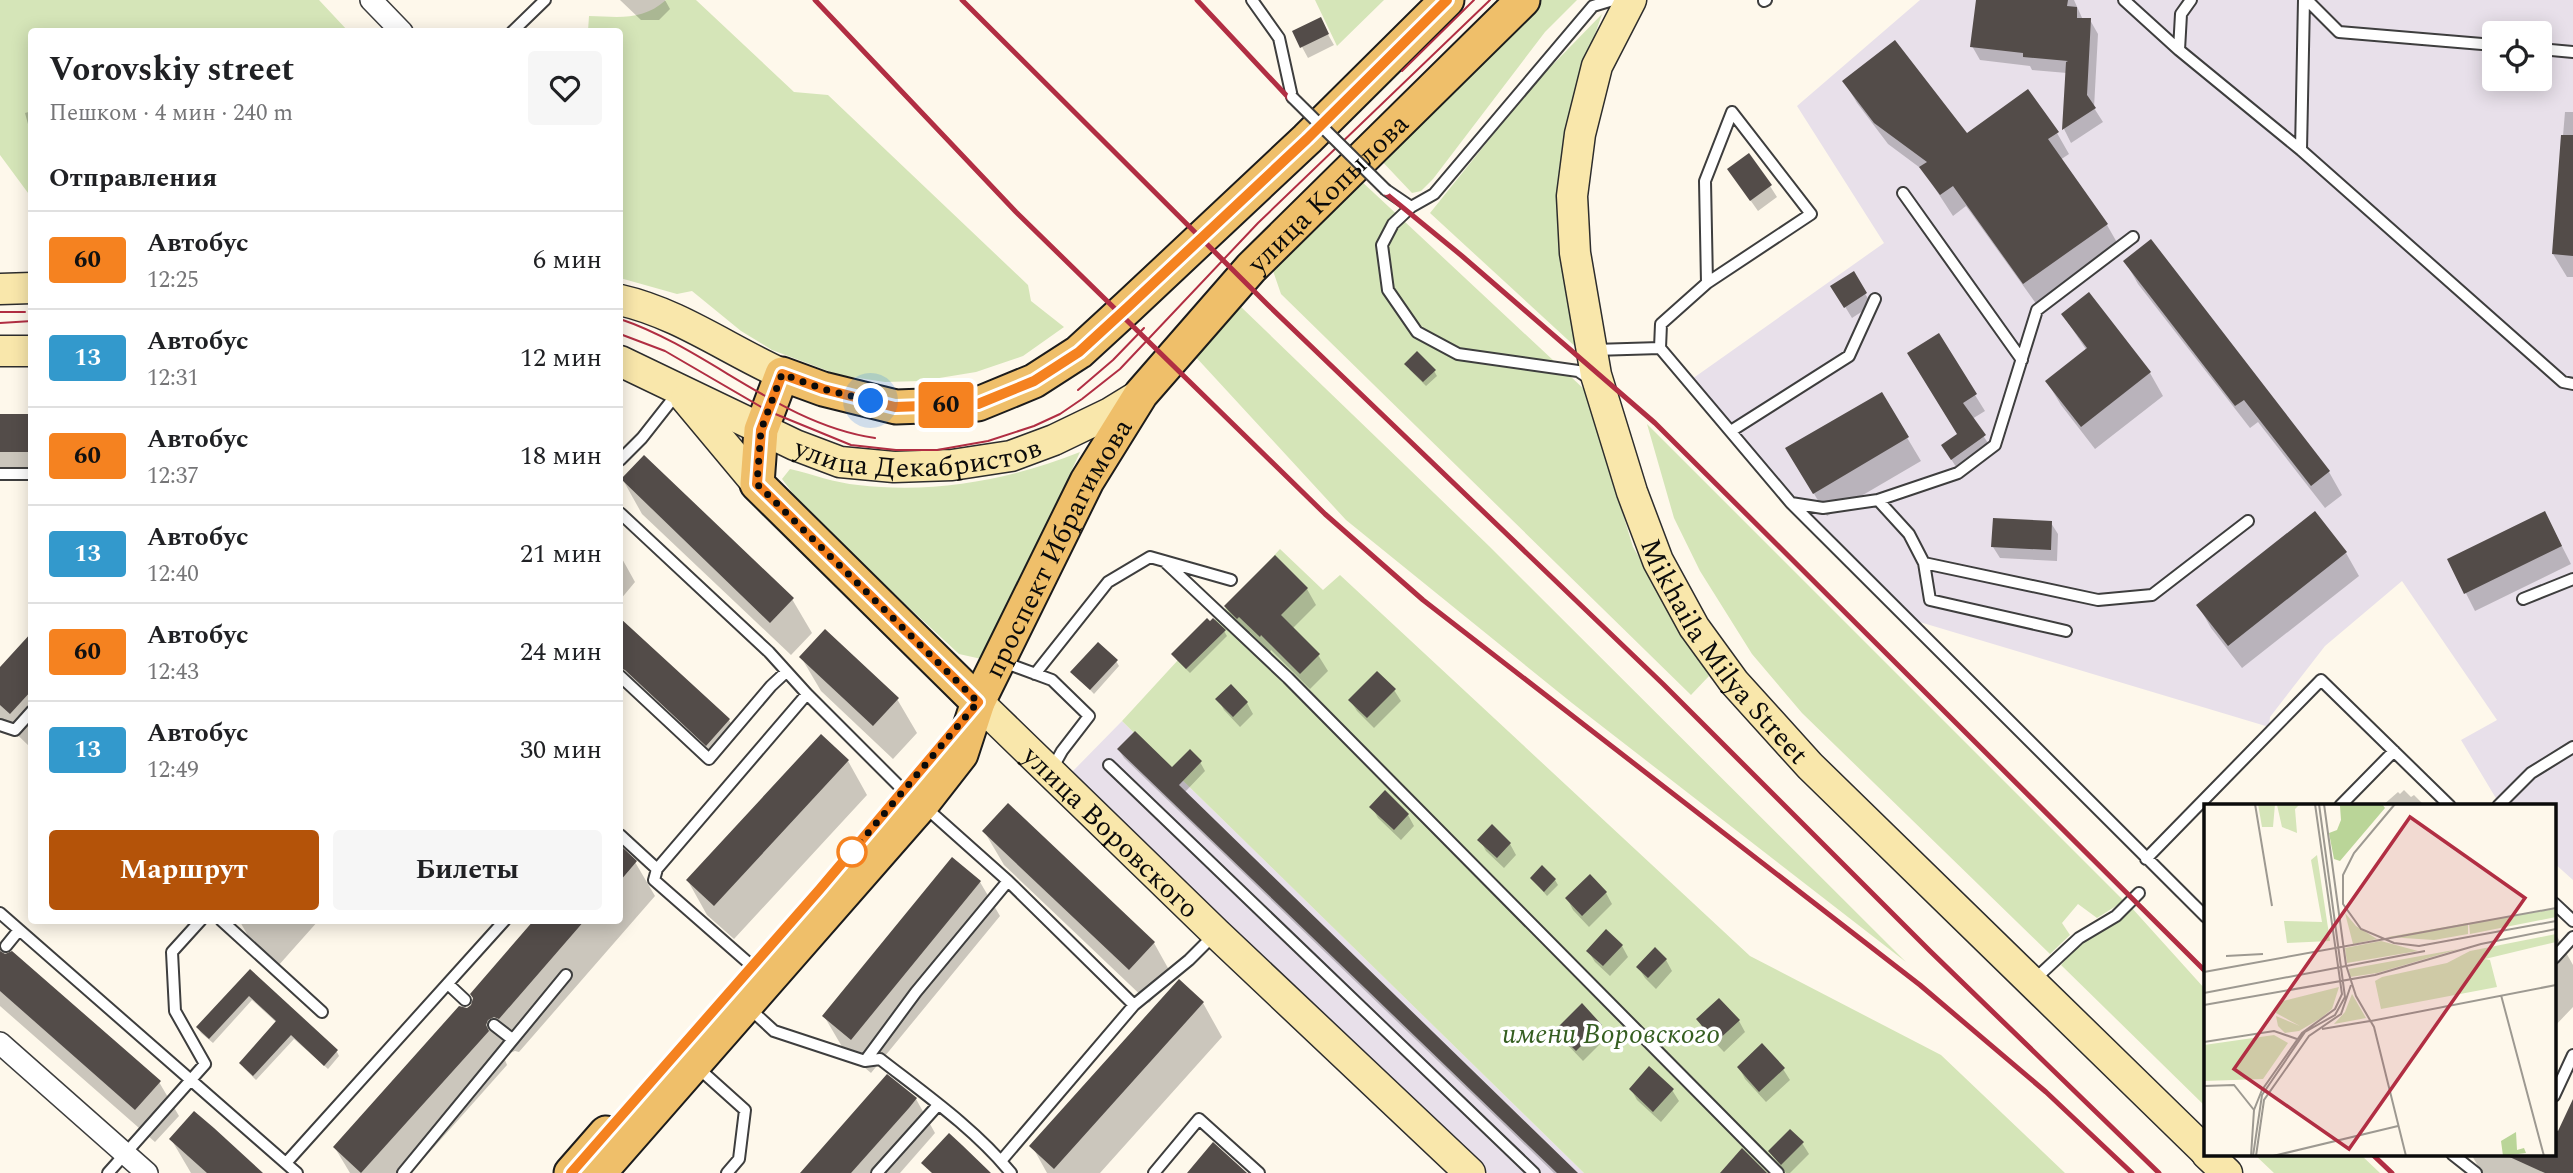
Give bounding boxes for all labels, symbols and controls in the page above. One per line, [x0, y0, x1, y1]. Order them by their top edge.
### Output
map controls [2482, 21, 2552, 91]
button: locate [2482, 21, 2552, 91]
text: Vorovskiy street [49, 45, 294, 95]
button: heart [528, 51, 602, 125]
text: Пешком · 4 мин · 240 m [49, 96, 293, 131]
street label: улица Копылова [1237, 103, 1420, 284]
text: Отправления [49, 158, 217, 198]
text: Автобус [147, 223, 249, 263]
text: 6 мин [533, 240, 602, 280]
text: 60 [74, 242, 101, 278]
text: 12:25 [147, 263, 199, 298]
text: Автобус [147, 321, 249, 361]
text: 12 мин [520, 338, 602, 378]
text: 13 [74, 340, 101, 376]
text: 12:31 [147, 361, 199, 396]
line badge: 60 [914, 382, 978, 428]
your location [853, 383, 888, 418]
text: 60 [933, 387, 959, 423]
street label: проспект Ибрагимова [973, 410, 1144, 686]
text: Автобус [147, 419, 249, 459]
street label: улица Декабристов [787, 426, 1048, 490]
text: 18 мин [520, 436, 602, 476]
text: 60 [74, 438, 101, 474]
text: 12:37 [147, 459, 199, 494]
text: Автобус [147, 517, 249, 557]
street label: Mikhaila Milya Street [1628, 532, 1819, 775]
text: 21 мин [520, 534, 602, 574]
text: 13 [74, 536, 101, 572]
text: 12:40 [147, 557, 199, 592]
text: Автобус [147, 615, 249, 655]
text: 24 мин [520, 632, 602, 672]
text: 60 [74, 634, 101, 670]
text: 12:43 [147, 655, 199, 690]
text: Автобус [147, 713, 249, 753]
text: 30 мин [520, 730, 602, 770]
text: 13 [74, 732, 101, 768]
street label: улица Воровского [1011, 735, 1209, 929]
text: 12:49 [147, 753, 199, 788]
inset map [2204, 804, 2556, 1156]
button: Маршрут [49, 830, 319, 910]
button: Билеты [333, 830, 602, 910]
unlabelled marker [837, 837, 867, 867]
park label: имени Воровского [1502, 1013, 1720, 1056]

